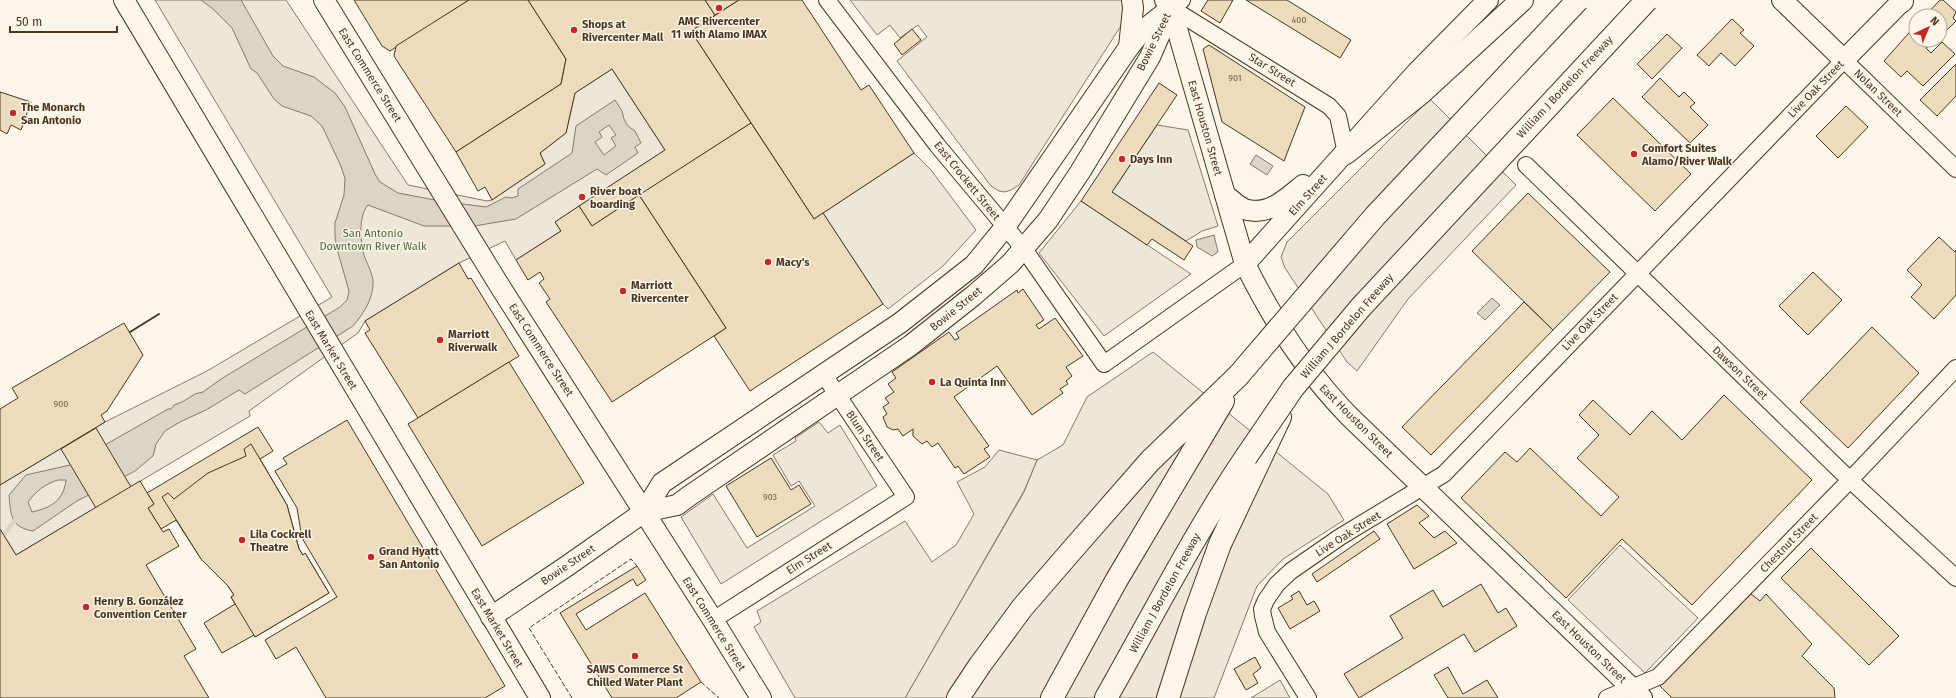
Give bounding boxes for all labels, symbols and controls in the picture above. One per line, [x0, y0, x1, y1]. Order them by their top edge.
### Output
marker: AMC Rivercenter 11 with Alamo IMAX [714, 3, 724, 13]
scale bar [10, 8, 117, 34]
north arrow [1908, 8, 1948, 48]
street label: Bowie Street [1134, 11, 1174, 73]
text: N [1927, 14, 1942, 28]
text: 50 m [16, 15, 42, 29]
place label: AMC Rivercenter 11 with Alamo IMAX [671, 15, 768, 41]
house number: 400 [1292, 15, 1306, 25]
place label: Shops at Rivercenter Mall [582, 18, 664, 44]
marker: Shops at Rivercenter Mall [569, 25, 579, 35]
street label: East Commerce Street [336, 26, 404, 125]
street label: William J Bordelon Freeway [1514, 33, 1616, 141]
street label: Star Street [1246, 50, 1298, 90]
street label: Live Oak Street [1785, 58, 1847, 120]
street label: Nolan Street [1851, 67, 1905, 119]
house number: 901 [1228, 73, 1242, 83]
street label: East Houston Street [1185, 79, 1225, 177]
place label: The Monarch San Antonio [21, 101, 85, 127]
marker: The Monarch San Antonio [8, 108, 18, 118]
street label: East Crockett Street [931, 139, 1003, 223]
place label: Comfort Suites Alamo/River Walk [1641, 142, 1733, 168]
marker: Comfort Suites Alamo/River Walk [1629, 149, 1639, 159]
place label: Days Inn [1130, 153, 1172, 166]
marker: Days Inn [1117, 154, 1127, 164]
street label: Elm Street [1286, 172, 1330, 218]
place label: River boat boarding [590, 185, 642, 211]
marker: River boat boarding [577, 192, 587, 202]
park label: San Antonio Downtown River Walk [319, 227, 427, 253]
place label: Macy's [776, 256, 810, 269]
marker: Macy's [763, 257, 773, 267]
street label: William J Bordelon Freeway [1298, 270, 1397, 381]
place label: Marriott Rivercenter [631, 279, 689, 305]
street label: Bowie Street [927, 284, 985, 334]
marker: Marriott Rivercenter [618, 286, 628, 296]
street label: Live Oak Street [1559, 291, 1621, 353]
street label: East Commerce Street [506, 301, 576, 399]
street label: East Market Street [302, 308, 360, 392]
place label: Marriott Riverwalk [448, 328, 498, 354]
marker: Marriott Riverwalk [435, 335, 445, 345]
street label: Dawson Street [1710, 343, 1770, 403]
place label: La Quinta Inn [940, 376, 1006, 389]
marker: La Quinta Inn [927, 377, 937, 387]
street label: East Houston Street [1317, 382, 1395, 460]
house number: 900 [54, 399, 68, 409]
street label: Blum Street [843, 408, 887, 464]
house number: 903 [763, 492, 777, 502]
street label: Live Oak Street [1313, 509, 1383, 559]
street label: Chestnut Street [1758, 511, 1820, 575]
place label: Lila Cockrell Theatre [250, 528, 312, 554]
street label: William J Bordelon Freeway [1127, 530, 1204, 655]
marker: Lila Cockrell Theatre [237, 535, 247, 545]
street label: Elm Street [784, 539, 834, 577]
street label: Bowie Street [538, 542, 598, 588]
place label: Grand Hyatt San Antonio [379, 545, 440, 571]
marker: Grand Hyatt San Antonio [366, 552, 376, 562]
street label: East Commerce Street [680, 575, 748, 674]
street label: East Market Street [468, 586, 526, 670]
place label: Henry B. González Convention Center [94, 595, 187, 621]
marker: Henry B. González Convention Center [81, 602, 91, 612]
street label: East Houston Street [1549, 608, 1629, 686]
marker: SAWS Commerce St Chilled Water Plant [630, 651, 640, 661]
place label: SAWS Commerce St Chilled Water Plant [587, 663, 684, 689]

